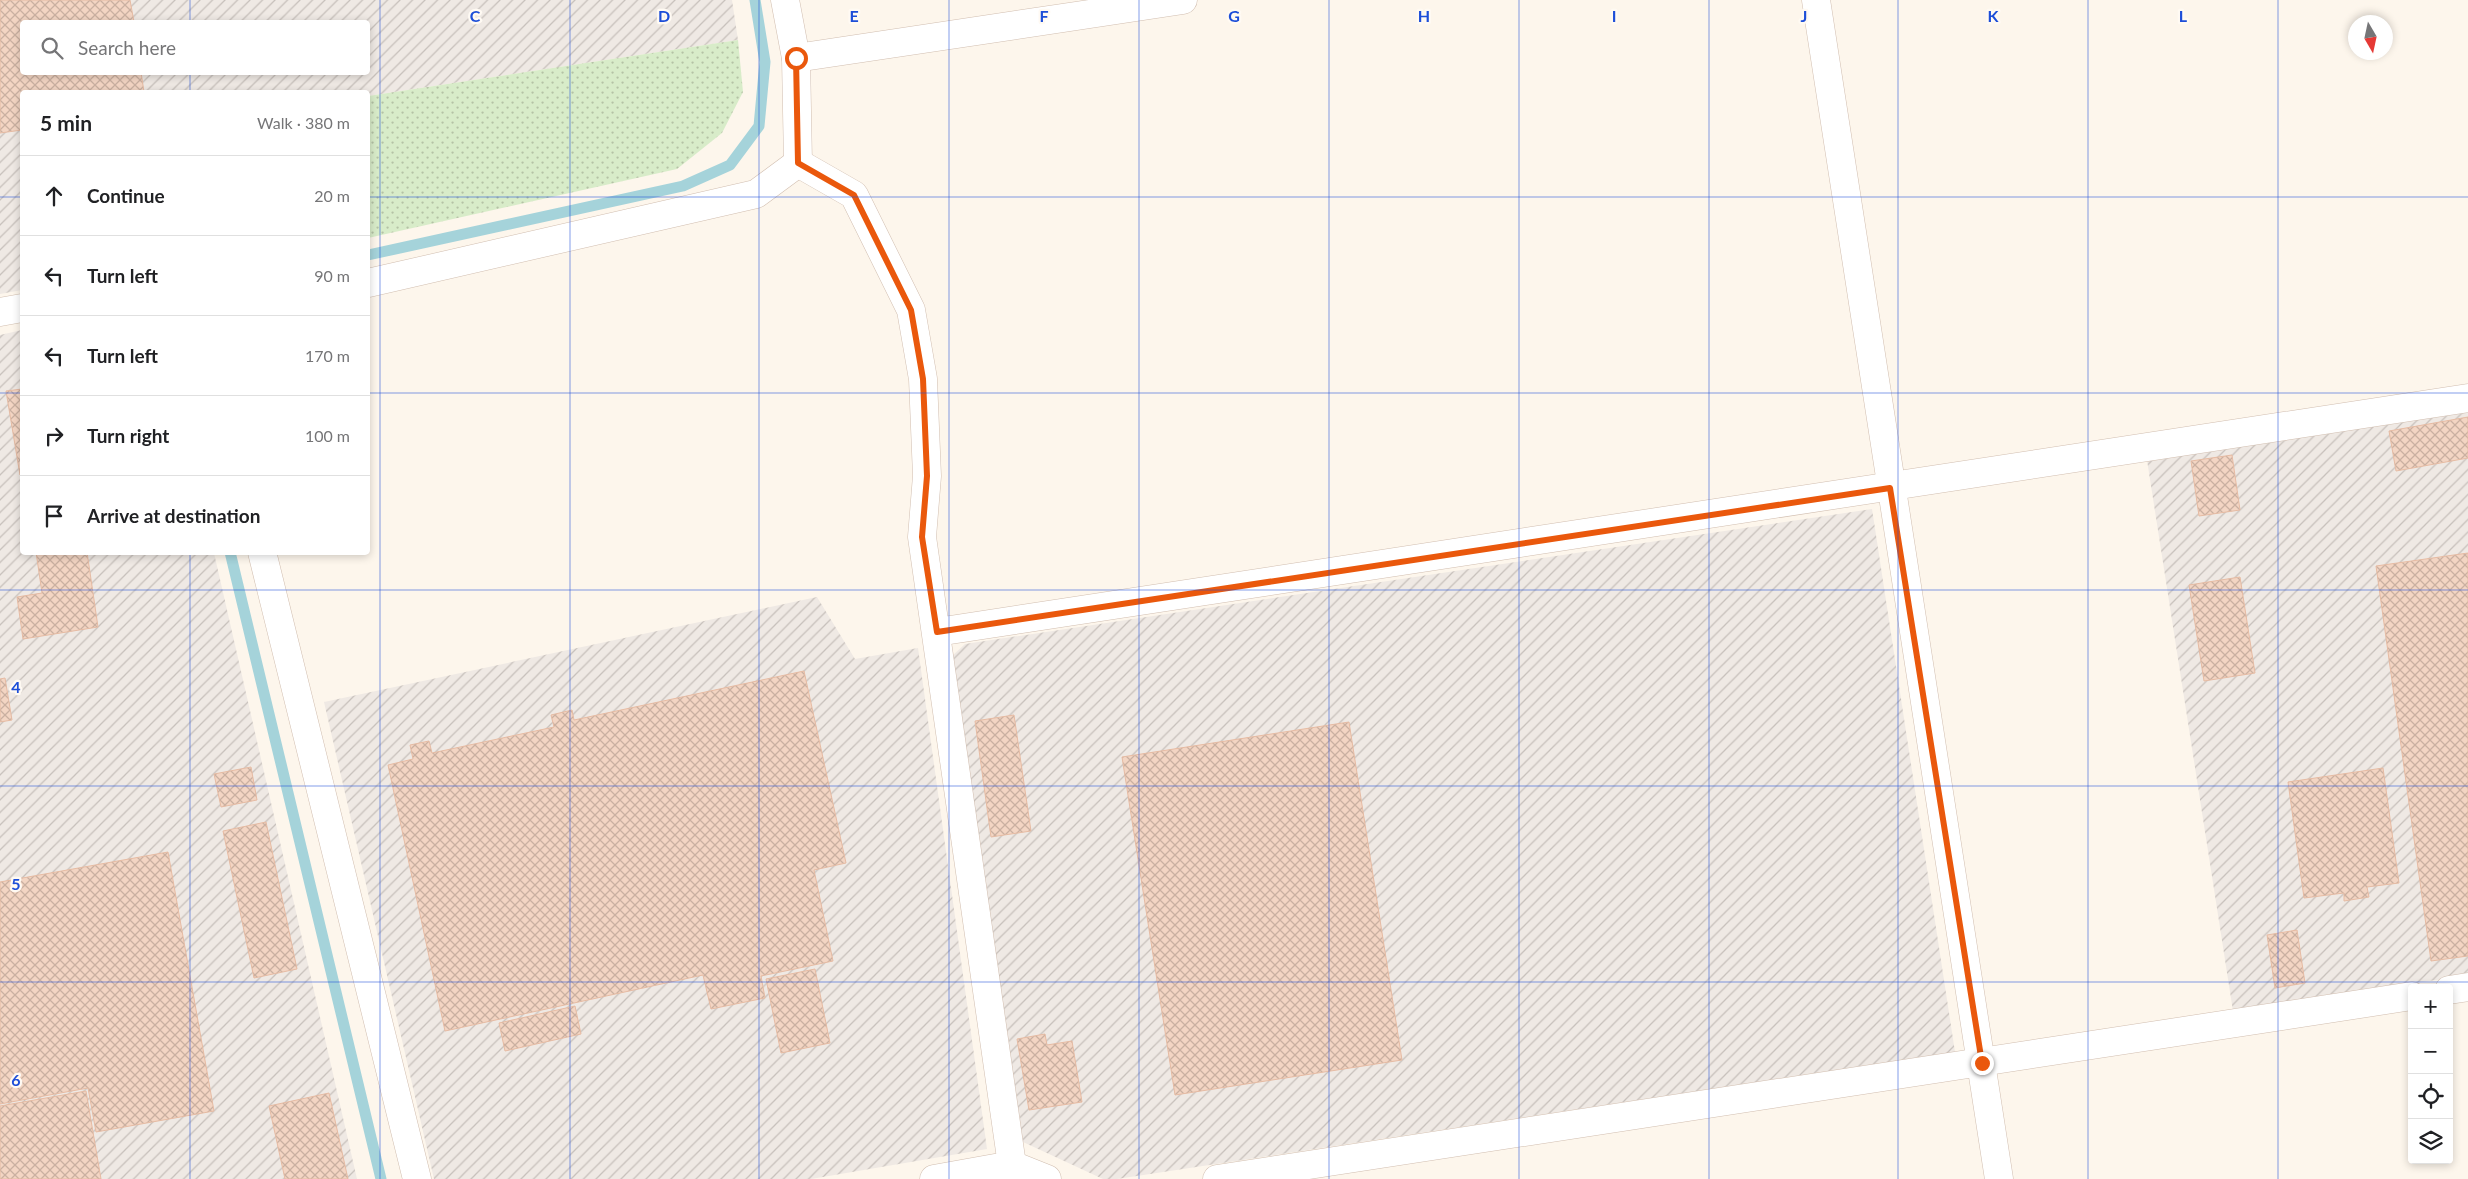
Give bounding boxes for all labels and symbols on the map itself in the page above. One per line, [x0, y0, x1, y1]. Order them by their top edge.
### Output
text: C [470, 6, 481, 25]
text: D [658, 6, 670, 25]
text: E [849, 6, 859, 25]
text: F [1039, 6, 1049, 25]
text: G [1228, 6, 1240, 25]
text: H [1418, 6, 1430, 25]
text: I [1612, 6, 1616, 25]
text: J [1801, 6, 1807, 25]
text: K [1988, 6, 2000, 25]
text: L [2179, 6, 2188, 25]
north arrow [2348, 15, 2393, 60]
route start [785, 47, 808, 70]
text: 4 [11, 677, 21, 696]
text: 5 [11, 874, 21, 893]
route end [1971, 1052, 1994, 1075]
text: 6 [11, 1070, 21, 1089]

